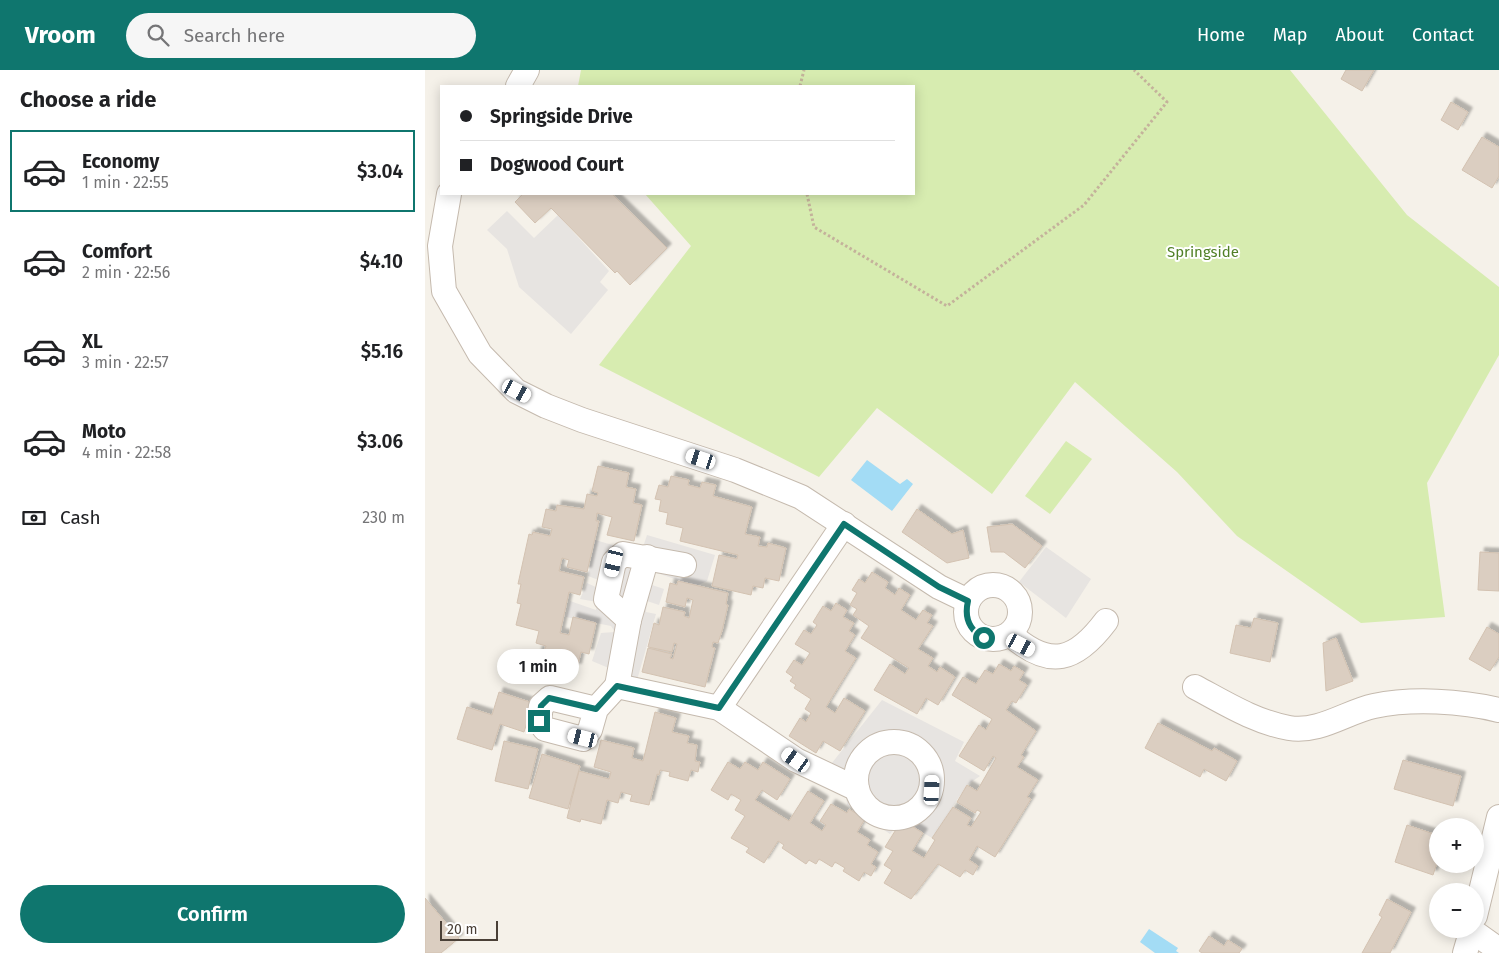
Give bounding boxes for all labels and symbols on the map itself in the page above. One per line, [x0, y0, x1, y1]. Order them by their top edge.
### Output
park label: Springside [1167, 243, 1239, 261]
car [500, 377, 533, 405]
car [684, 447, 717, 471]
car [603, 546, 624, 578]
route start [973, 627, 995, 649]
car [1004, 632, 1037, 658]
callout: 1 min [498, 648, 580, 684]
route end [528, 710, 550, 732]
car [566, 727, 599, 749]
car [779, 745, 812, 775]
car [923, 775, 940, 805]
scale bar [440, 918, 497, 941]

